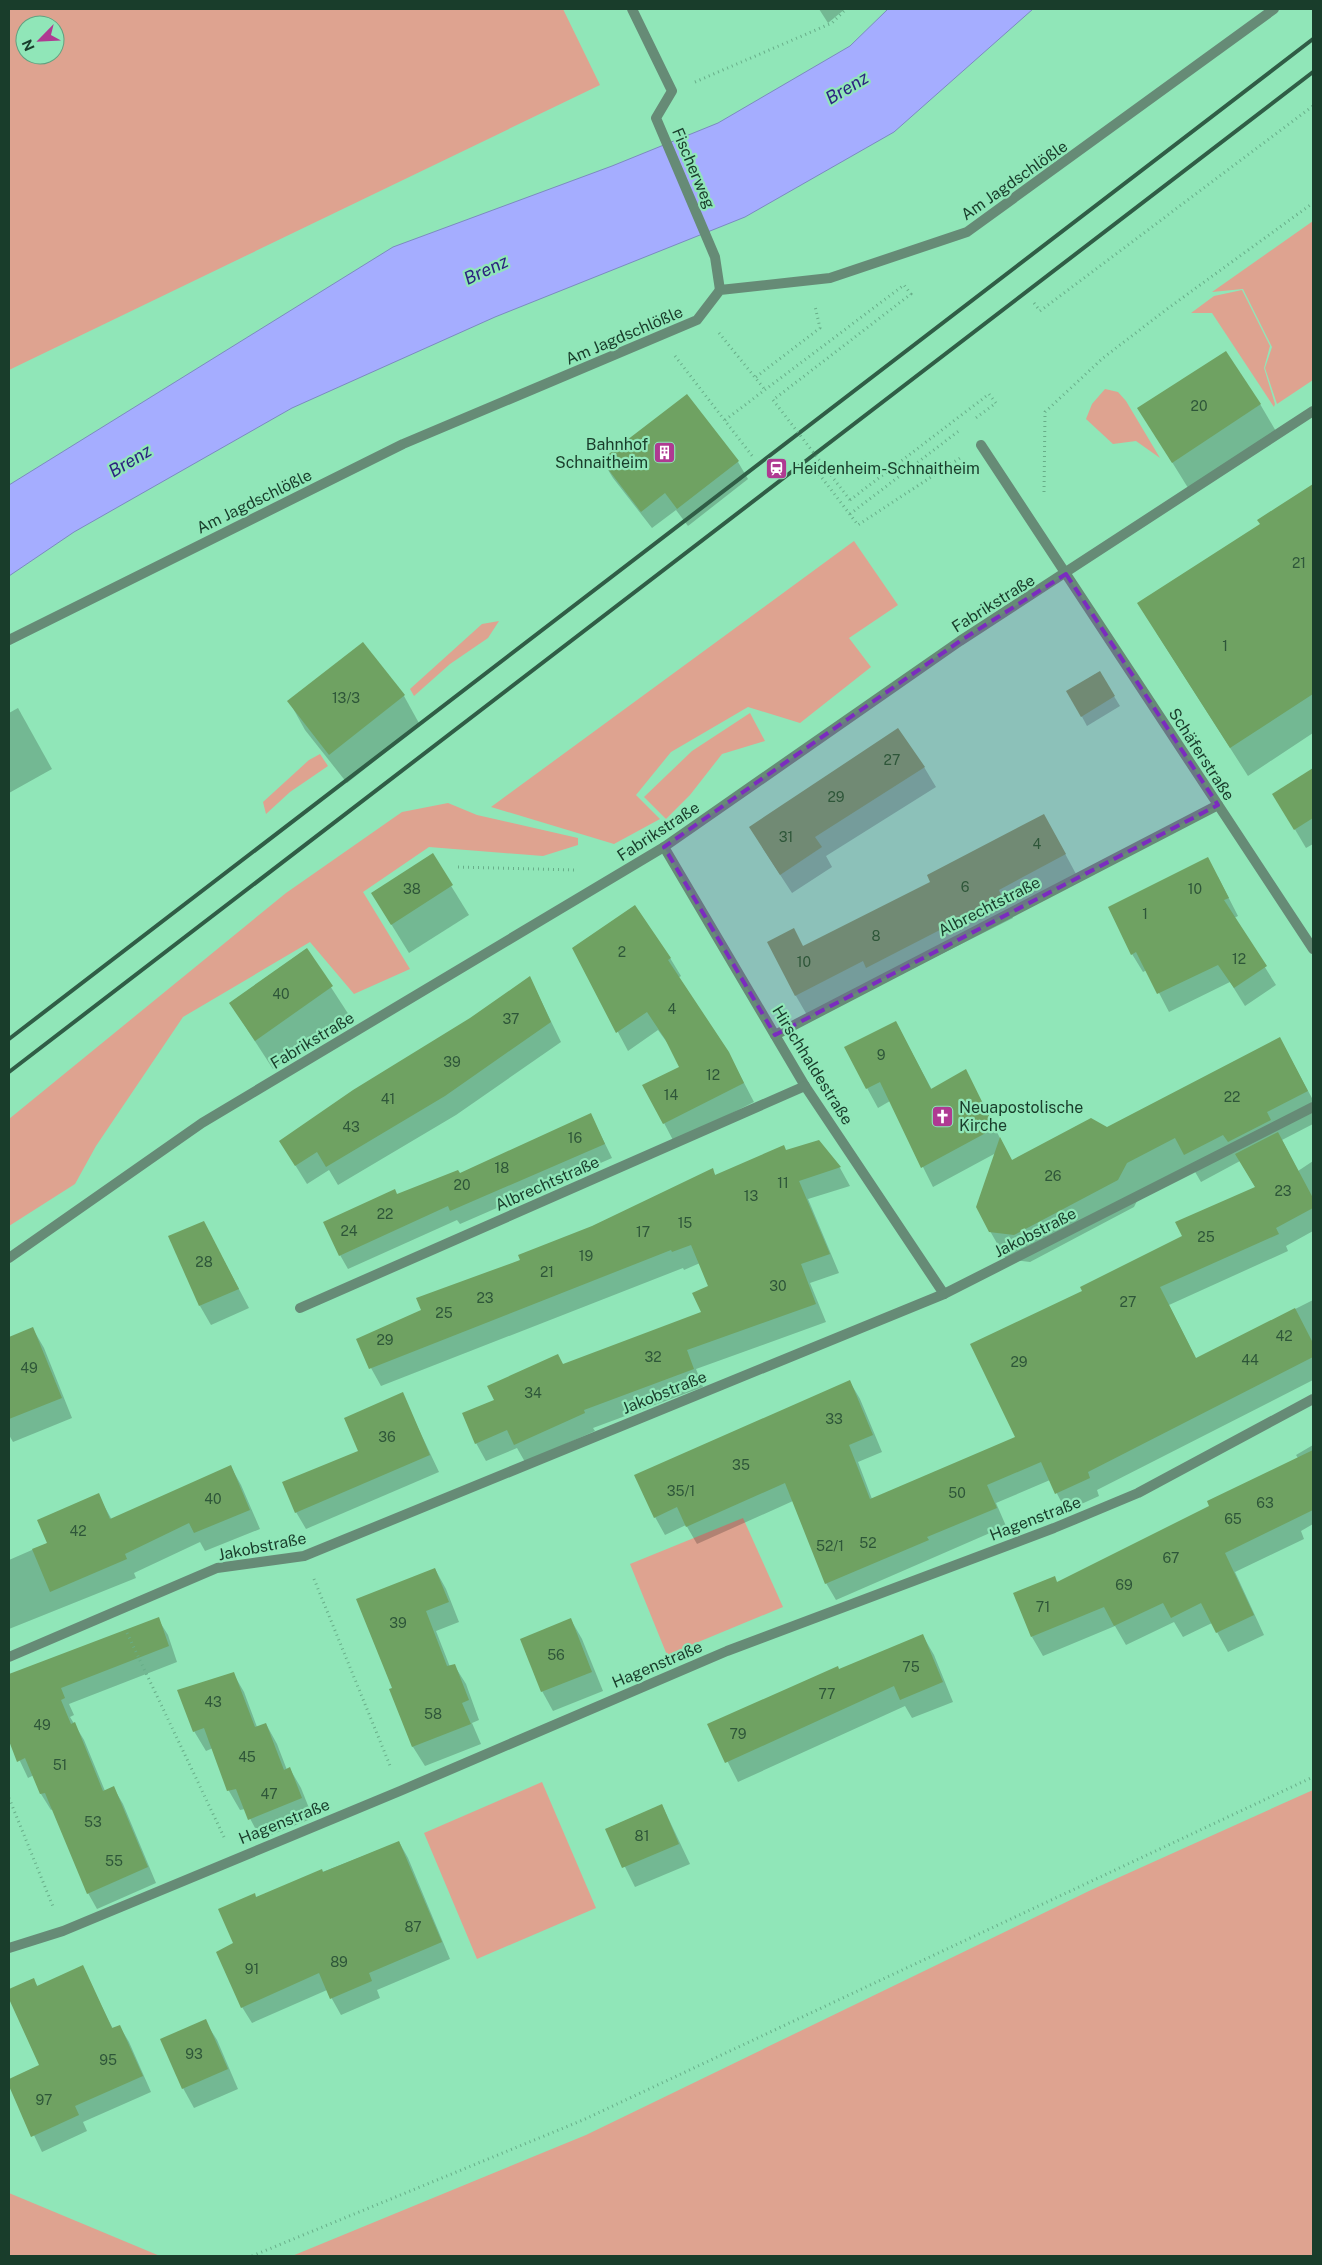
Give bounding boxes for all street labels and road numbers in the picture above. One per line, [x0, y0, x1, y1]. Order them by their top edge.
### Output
street label: Fischerweg [668, 125, 719, 212]
street label: Am Jagdschlößle [957, 137, 1071, 224]
street label: Am Jagdschlößle [563, 302, 686, 369]
street label: Am Jagdschlößle [194, 465, 315, 538]
street label: Fabrikstraße [948, 570, 1038, 636]
street label: Schäferstraße [1165, 705, 1238, 804]
street label: Fabrikstraße [614, 798, 703, 865]
street label: Albrechtstraße [935, 873, 1043, 940]
street label: Hirschhaldestraße [768, 1002, 857, 1128]
street label: Fabrikstraße [267, 1008, 358, 1073]
street label: Albrechtstraße [492, 1152, 602, 1215]
street label: Jakobstraße [991, 1204, 1079, 1261]
street label: Jakobstraße [619, 1367, 709, 1418]
street label: Hagenstraße [987, 1492, 1084, 1545]
street label: Jakobstraße [216, 1529, 308, 1564]
street label: Hagenstraße [609, 1637, 705, 1692]
street label: Hagenstraße [236, 1795, 332, 1848]

